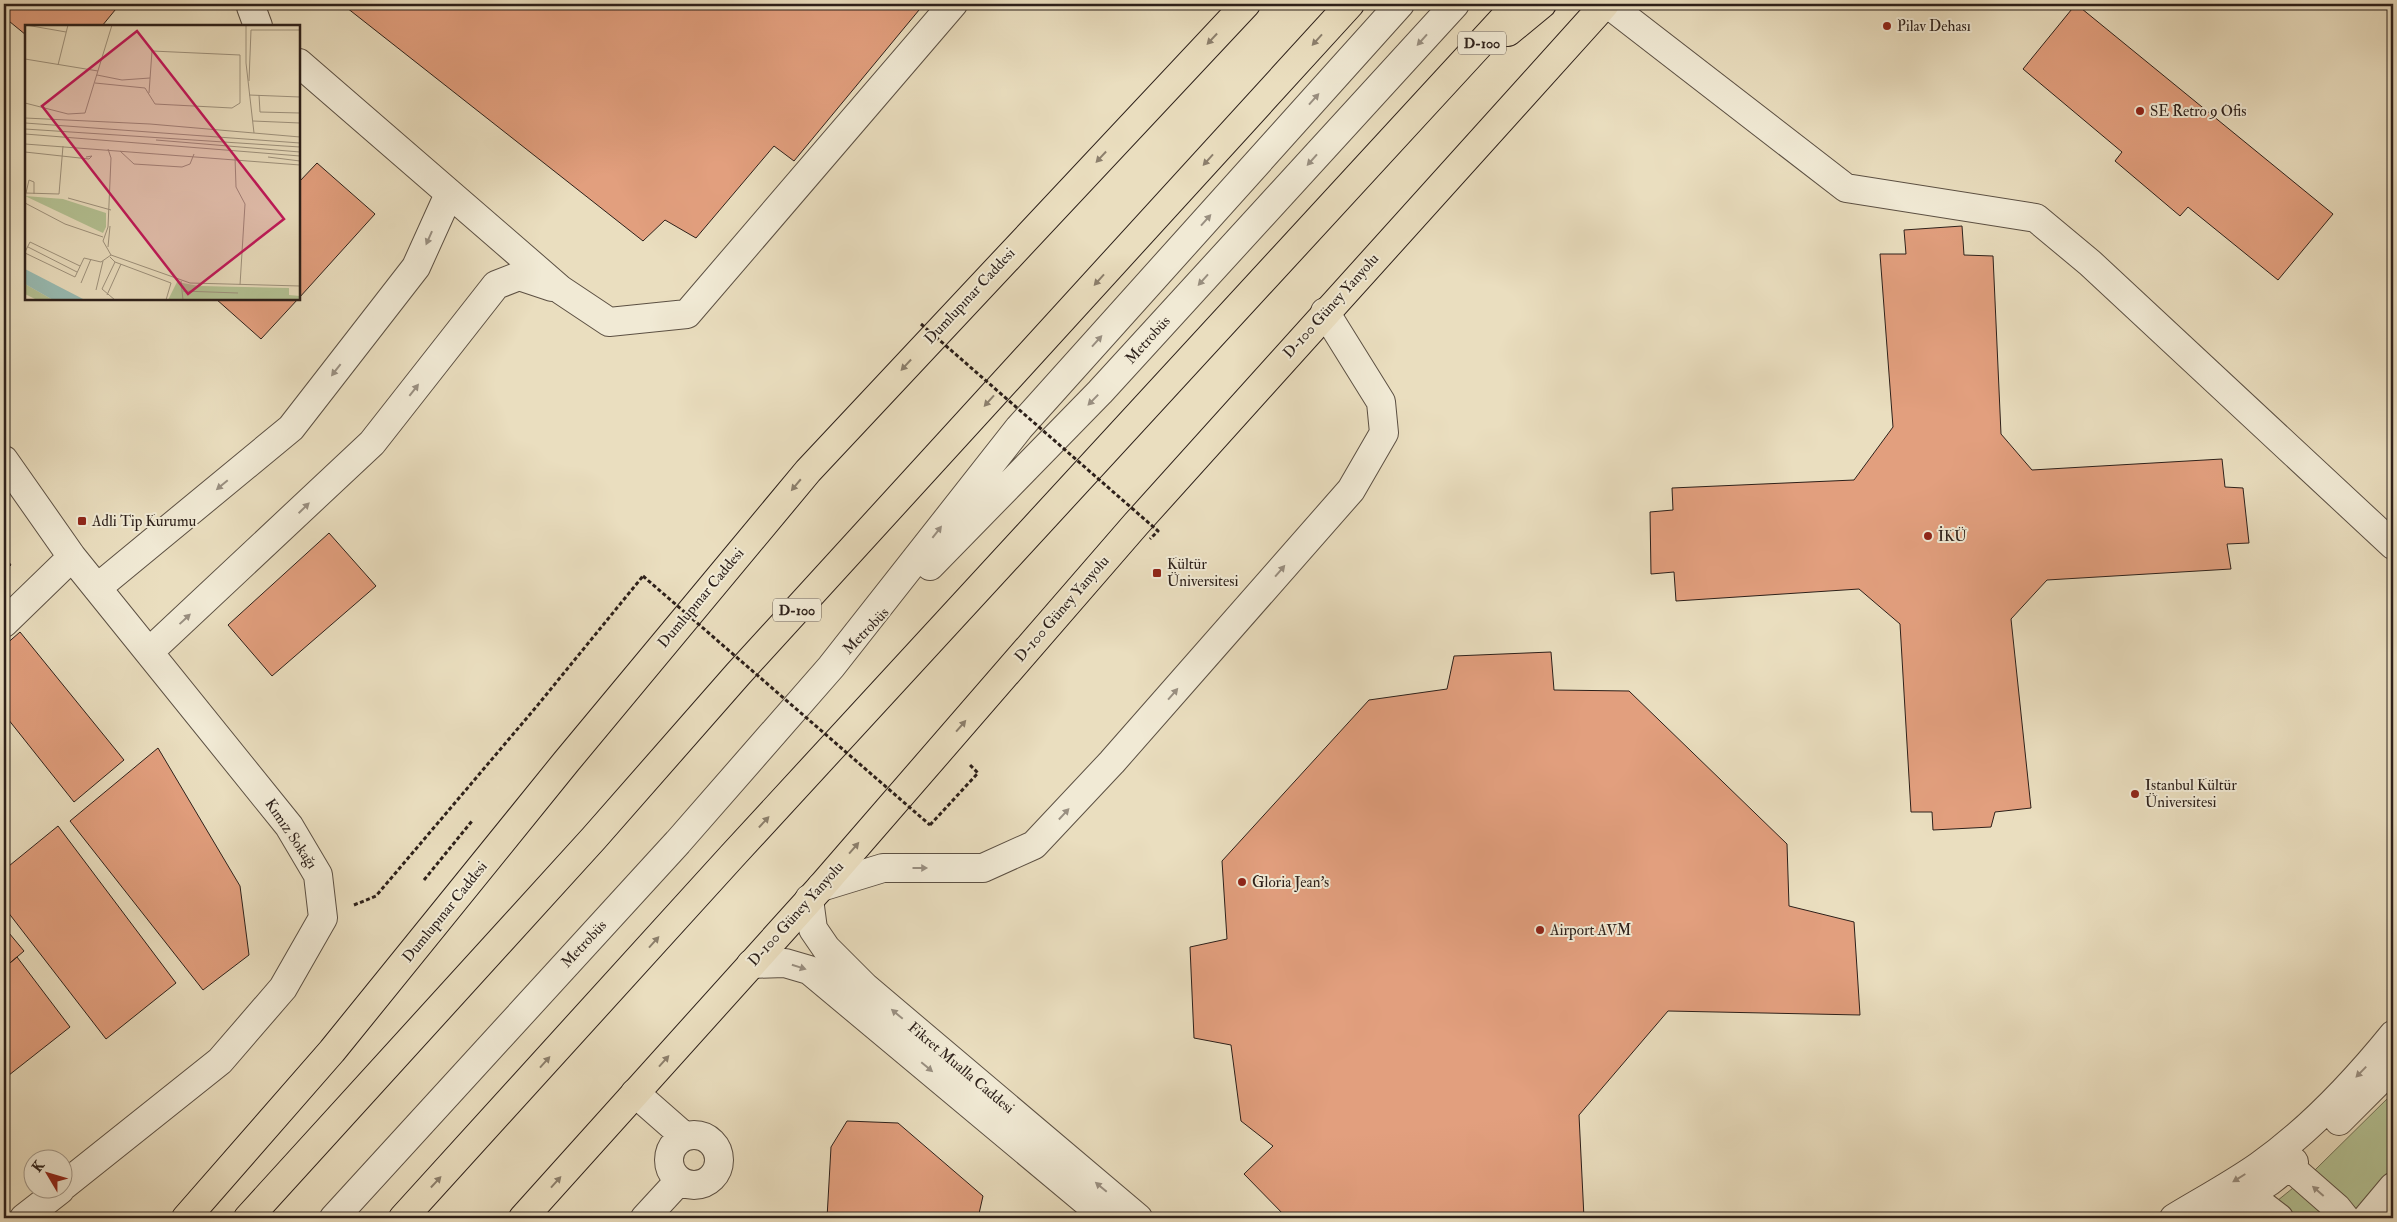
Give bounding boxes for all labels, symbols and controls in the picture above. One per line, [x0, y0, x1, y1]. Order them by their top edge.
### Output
place label: Pilav Dehası [1897, 17, 1971, 36]
marker: Pilav Dehası [1881, 20, 1893, 32]
inset map [25, 25, 300, 300]
road number: D-100 [1458, 32, 1506, 54]
one-way arrow [1206, 33, 1218, 45]
one-way arrow [1311, 33, 1323, 45]
one-way arrow [1416, 33, 1428, 45]
one-way arrow [1309, 92, 1320, 105]
place label: SE Retro 9 Ofis [2150, 102, 2246, 121]
marker: SE Retro 9 Ofis [2134, 105, 2146, 117]
one-way arrow [1095, 151, 1107, 163]
one-way arrow [1306, 153, 1318, 165]
one-way arrow [1202, 154, 1214, 166]
one-way arrow [1200, 214, 1212, 226]
one-way arrow [425, 231, 433, 245]
street label: Dumlupınar Caddesi [921, 244, 1020, 349]
street label: D-100 Güney Yanyolu [1279, 250, 1383, 362]
one-way arrow [1093, 274, 1104, 287]
one-way arrow [1197, 274, 1209, 286]
street label: Metrobüs [1121, 312, 1175, 368]
one-way arrow [1092, 334, 1103, 347]
one-way arrow [900, 359, 911, 372]
one-way arrow [330, 363, 341, 376]
one-way arrow [408, 383, 419, 396]
one-way arrow [1087, 393, 1099, 405]
one-way arrow [983, 394, 995, 406]
one-way arrow [216, 479, 229, 490]
one-way arrow [791, 479, 802, 491]
one-way arrow [297, 502, 309, 514]
place label: Adli Tip Kurumu [91, 512, 196, 532]
marker: Adli Tip Kurumu [76, 515, 88, 527]
one-way arrow [932, 526, 942, 539]
place label: İKÜ [1938, 526, 1967, 546]
marker: İKÜ [1922, 530, 1934, 542]
street label: Dumlupınar Caddesi [654, 544, 749, 652]
street label: D-100 Güney Yanyolu [1011, 552, 1113, 666]
place label: Kültür Üniversitesi [1167, 555, 1238, 591]
one-way arrow [1274, 566, 1286, 578]
marker: Kültür Üniversitesi [1151, 567, 1163, 579]
road number: D-100 [773, 598, 821, 622]
street label: Metrobüs [839, 603, 893, 659]
one-way arrow [178, 613, 190, 625]
one-way arrow [1167, 687, 1178, 700]
one-way arrow [955, 720, 966, 732]
place label: Istanbul Kültür Üniversitesi [2145, 776, 2237, 812]
marker: Istanbul Kültür Üniversitesi [2129, 788, 2141, 800]
street label: Kımız Sokağı [261, 795, 321, 873]
one-way arrow [1058, 808, 1070, 820]
one-way arrow [758, 816, 770, 828]
one-way arrow [849, 842, 860, 855]
street label: Dumlupınar Caddesi [398, 858, 492, 967]
street label: D-100 Güney Yanyolu [744, 858, 848, 970]
one-way arrow [912, 864, 928, 872]
place label: Gloria Jean's [1252, 873, 1329, 893]
marker: Gloria Jean's [1236, 876, 1248, 888]
street label: Metrobüs [557, 916, 611, 972]
place label: Airport AVM [1549, 921, 1631, 941]
marker: Airport AVM [1534, 924, 1546, 936]
one-way arrow [648, 936, 660, 948]
one-way arrow [792, 964, 807, 972]
one-way arrow [891, 1008, 904, 1019]
street label: Fikret Mualla Caddesi [904, 1018, 1018, 1118]
one-way arrow [658, 1055, 670, 1067]
one-way arrow [539, 1057, 551, 1069]
one-way arrow [920, 1062, 933, 1073]
one-way arrow [2356, 1066, 2368, 1078]
north arrow [22, 1150, 72, 1200]
text: K [28, 1156, 49, 1175]
one-way arrow [2232, 1173, 2245, 1183]
one-way arrow [550, 1176, 562, 1188]
one-way arrow [430, 1177, 442, 1189]
one-way arrow [1095, 1181, 1108, 1192]
one-way arrow [2312, 1186, 2325, 1197]

